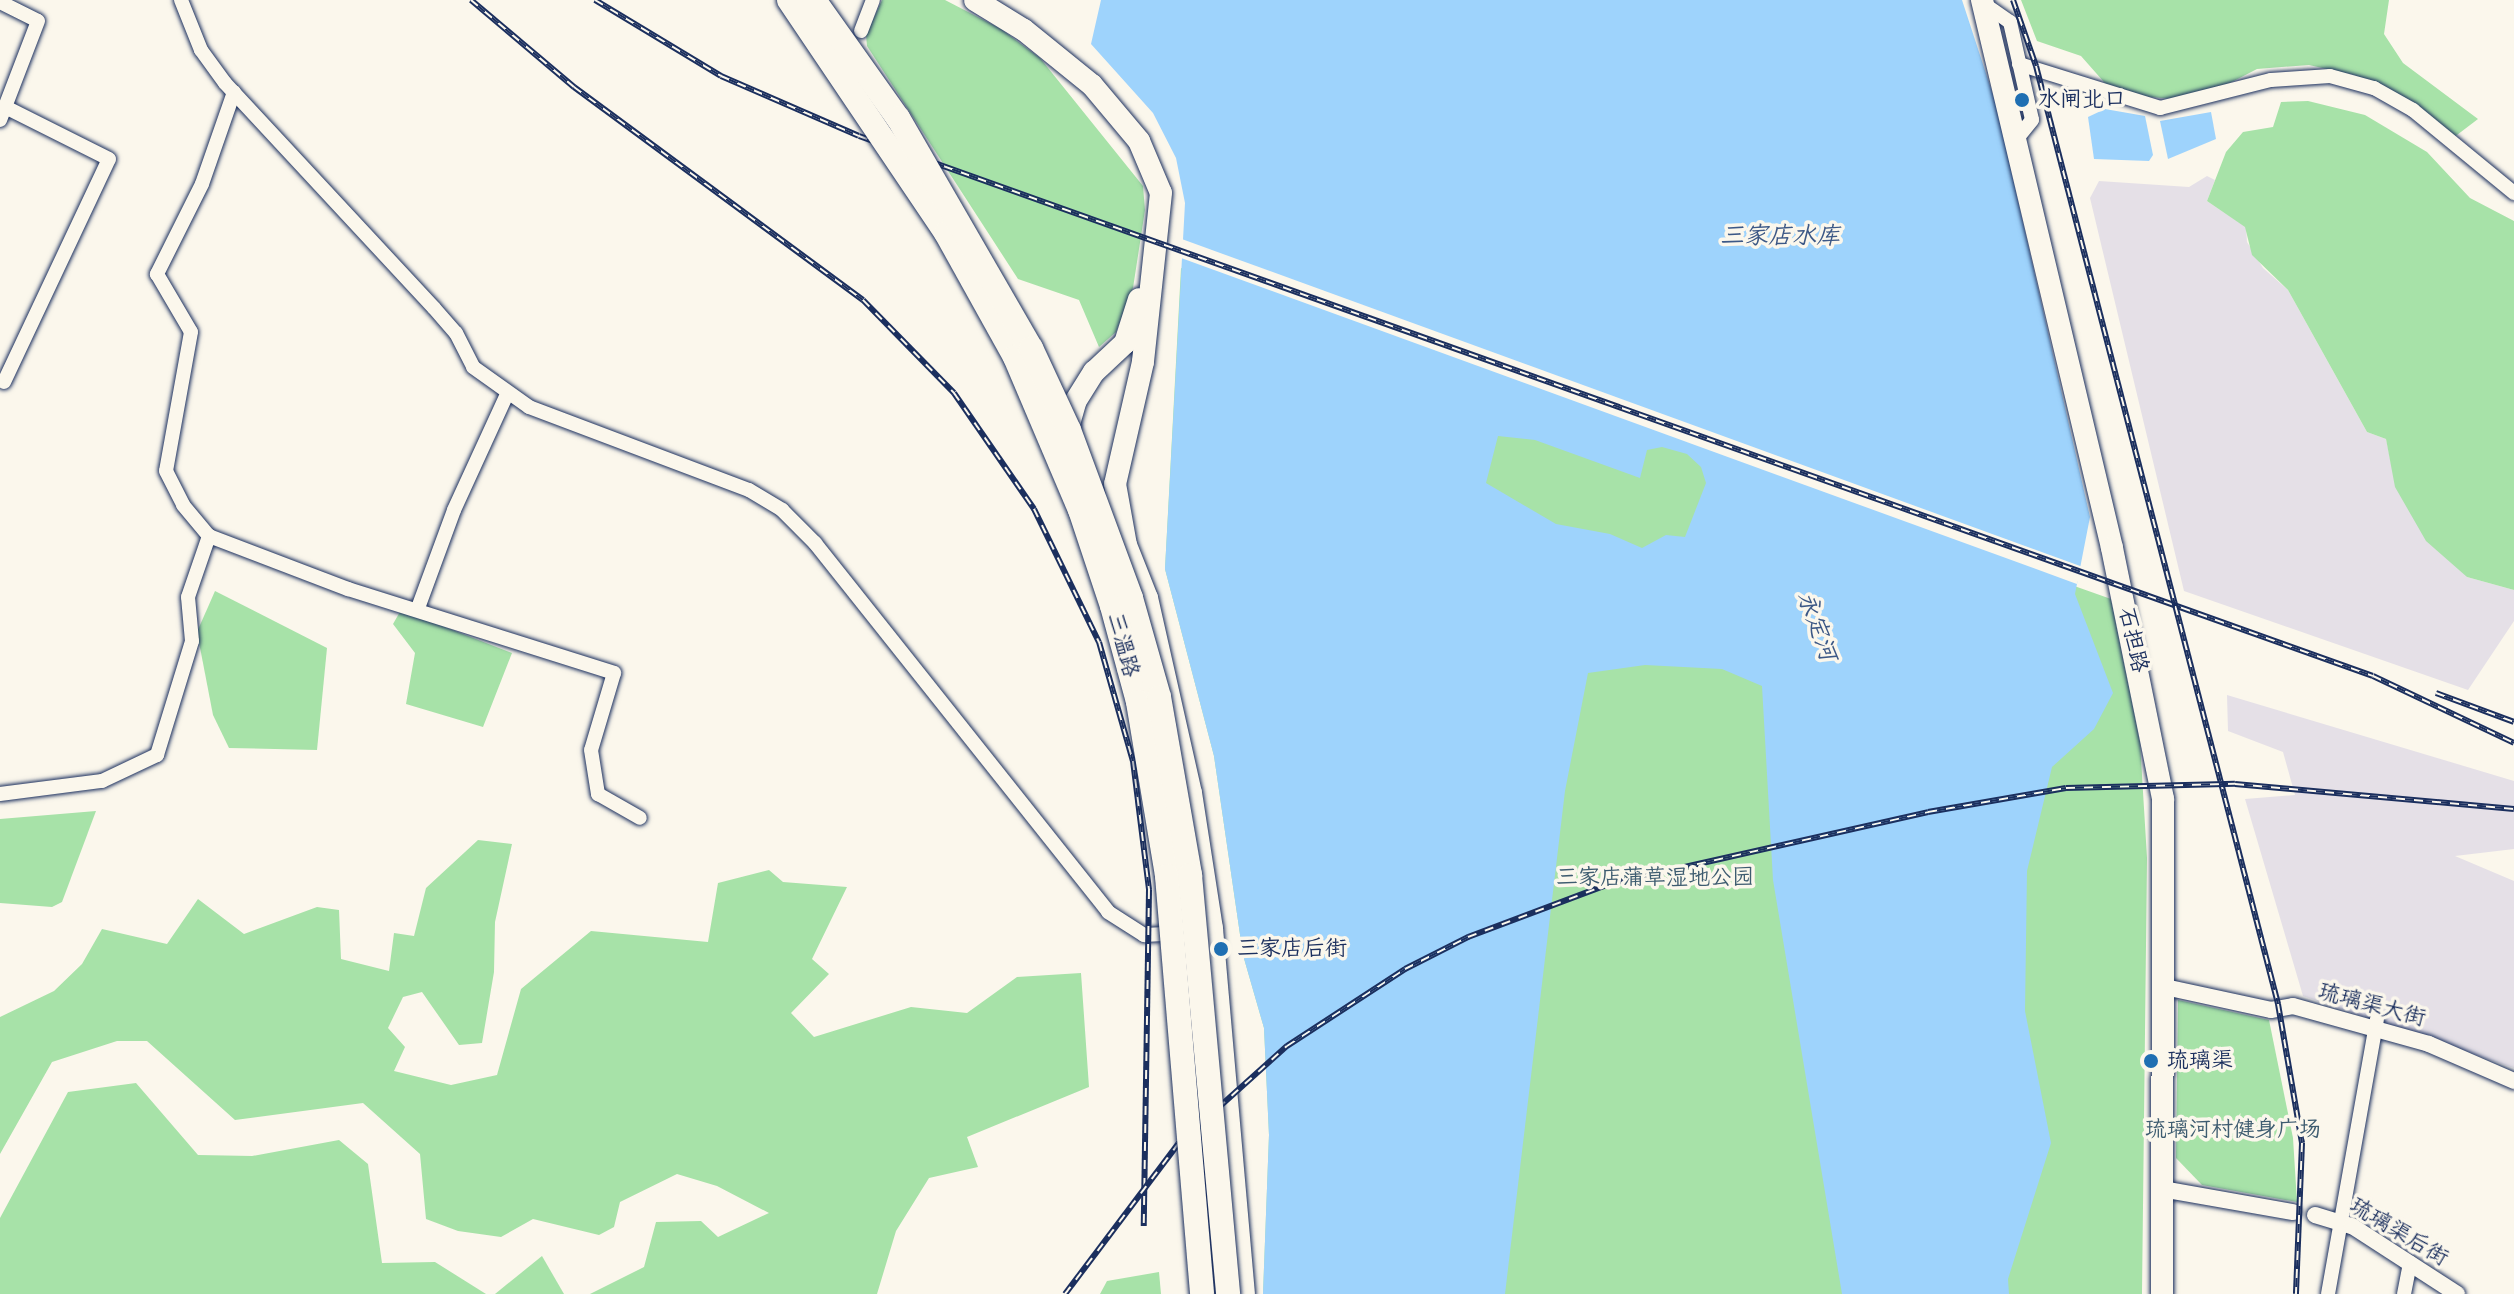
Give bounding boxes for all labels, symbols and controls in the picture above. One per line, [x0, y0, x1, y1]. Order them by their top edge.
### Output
place label: 水闸北口 [2038, 87, 2126, 113]
marker: 水闸北口 [2013, 91, 2031, 109]
water label: 三家店水库 [1720, 222, 1840, 250]
water label: 永定河 [1791, 587, 1843, 665]
street label: 石担路 [2113, 605, 2153, 675]
street label: 三温路 [1102, 610, 1144, 680]
park label: 三家店蒲草湿地公园 [1556, 865, 1754, 891]
place label: 三家店后街 [1237, 936, 1347, 962]
marker: 三家店后街 [1212, 940, 1230, 958]
street label: 琉璃渠大街 [2315, 978, 2429, 1032]
place label: 琉璃渠 [2167, 1048, 2233, 1074]
marker: 琉璃渠 [2142, 1052, 2160, 1070]
park label: 琉璃河村健身广场 [2145, 1117, 2321, 1143]
street label: 琉璃渠后街 [2345, 1192, 2453, 1272]

